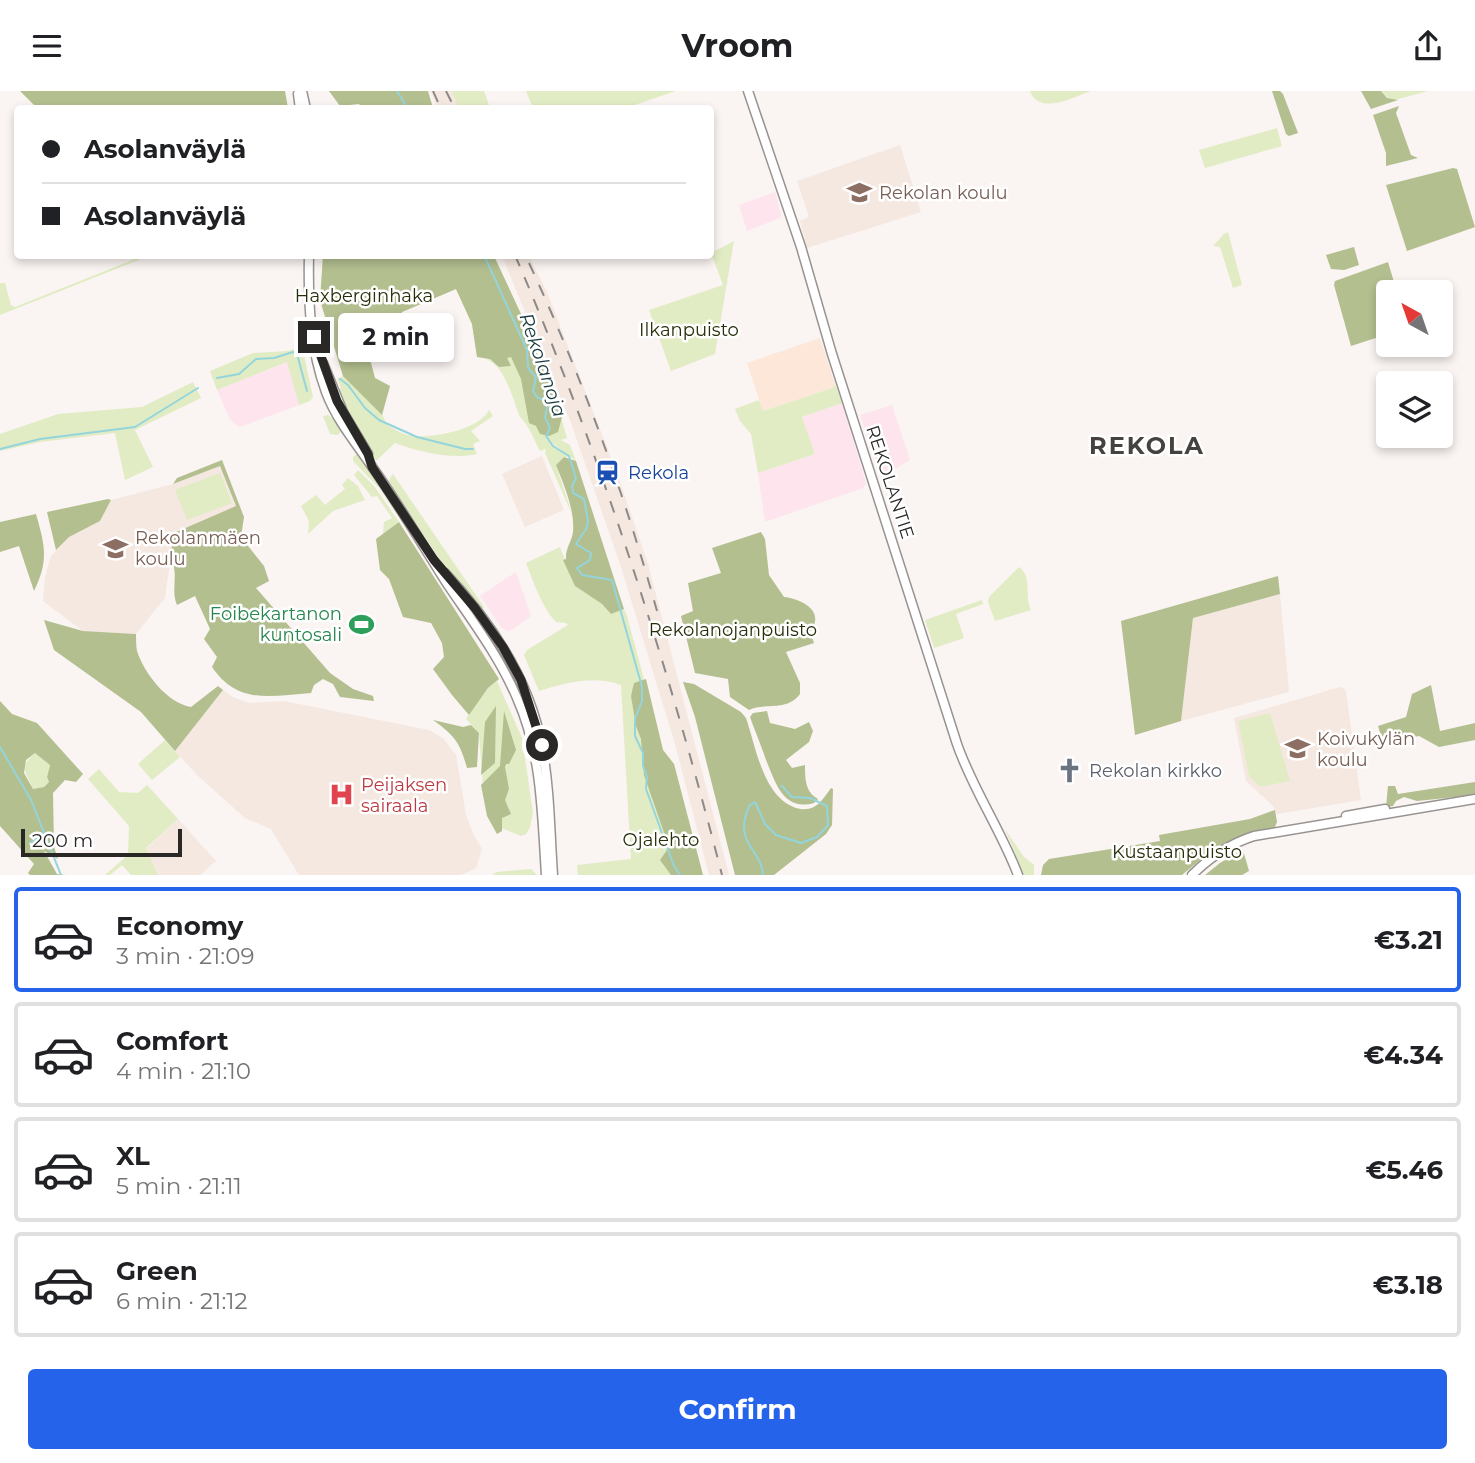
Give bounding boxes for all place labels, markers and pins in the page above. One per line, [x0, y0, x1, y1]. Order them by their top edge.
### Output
school or university icon: Rekolan koulu [845, 179, 873, 207]
place label: Rekolan koulu [879, 182, 1008, 204]
station icon: Rekola [594, 459, 622, 487]
place label: Rekola [628, 462, 689, 484]
place label: Rekolanmäen koulu [135, 527, 261, 570]
school or university icon: Rekolanmäen koulu [101, 534, 129, 562]
place label: Foibekartanon kuntosali [210, 603, 342, 646]
sports icon: Foibekartanon kuntosali [348, 610, 376, 638]
place label: Koivukylän koulu [1317, 728, 1415, 771]
school or university icon: Koivukylän koulu [1283, 735, 1311, 763]
church icon: Rekolan kirkko [1055, 757, 1083, 785]
place label: Rekolan kirkko [1089, 760, 1222, 782]
place label: Peijaksen sairaala [361, 774, 447, 817]
hospital icon: Peijaksen sairaala [327, 781, 355, 809]

